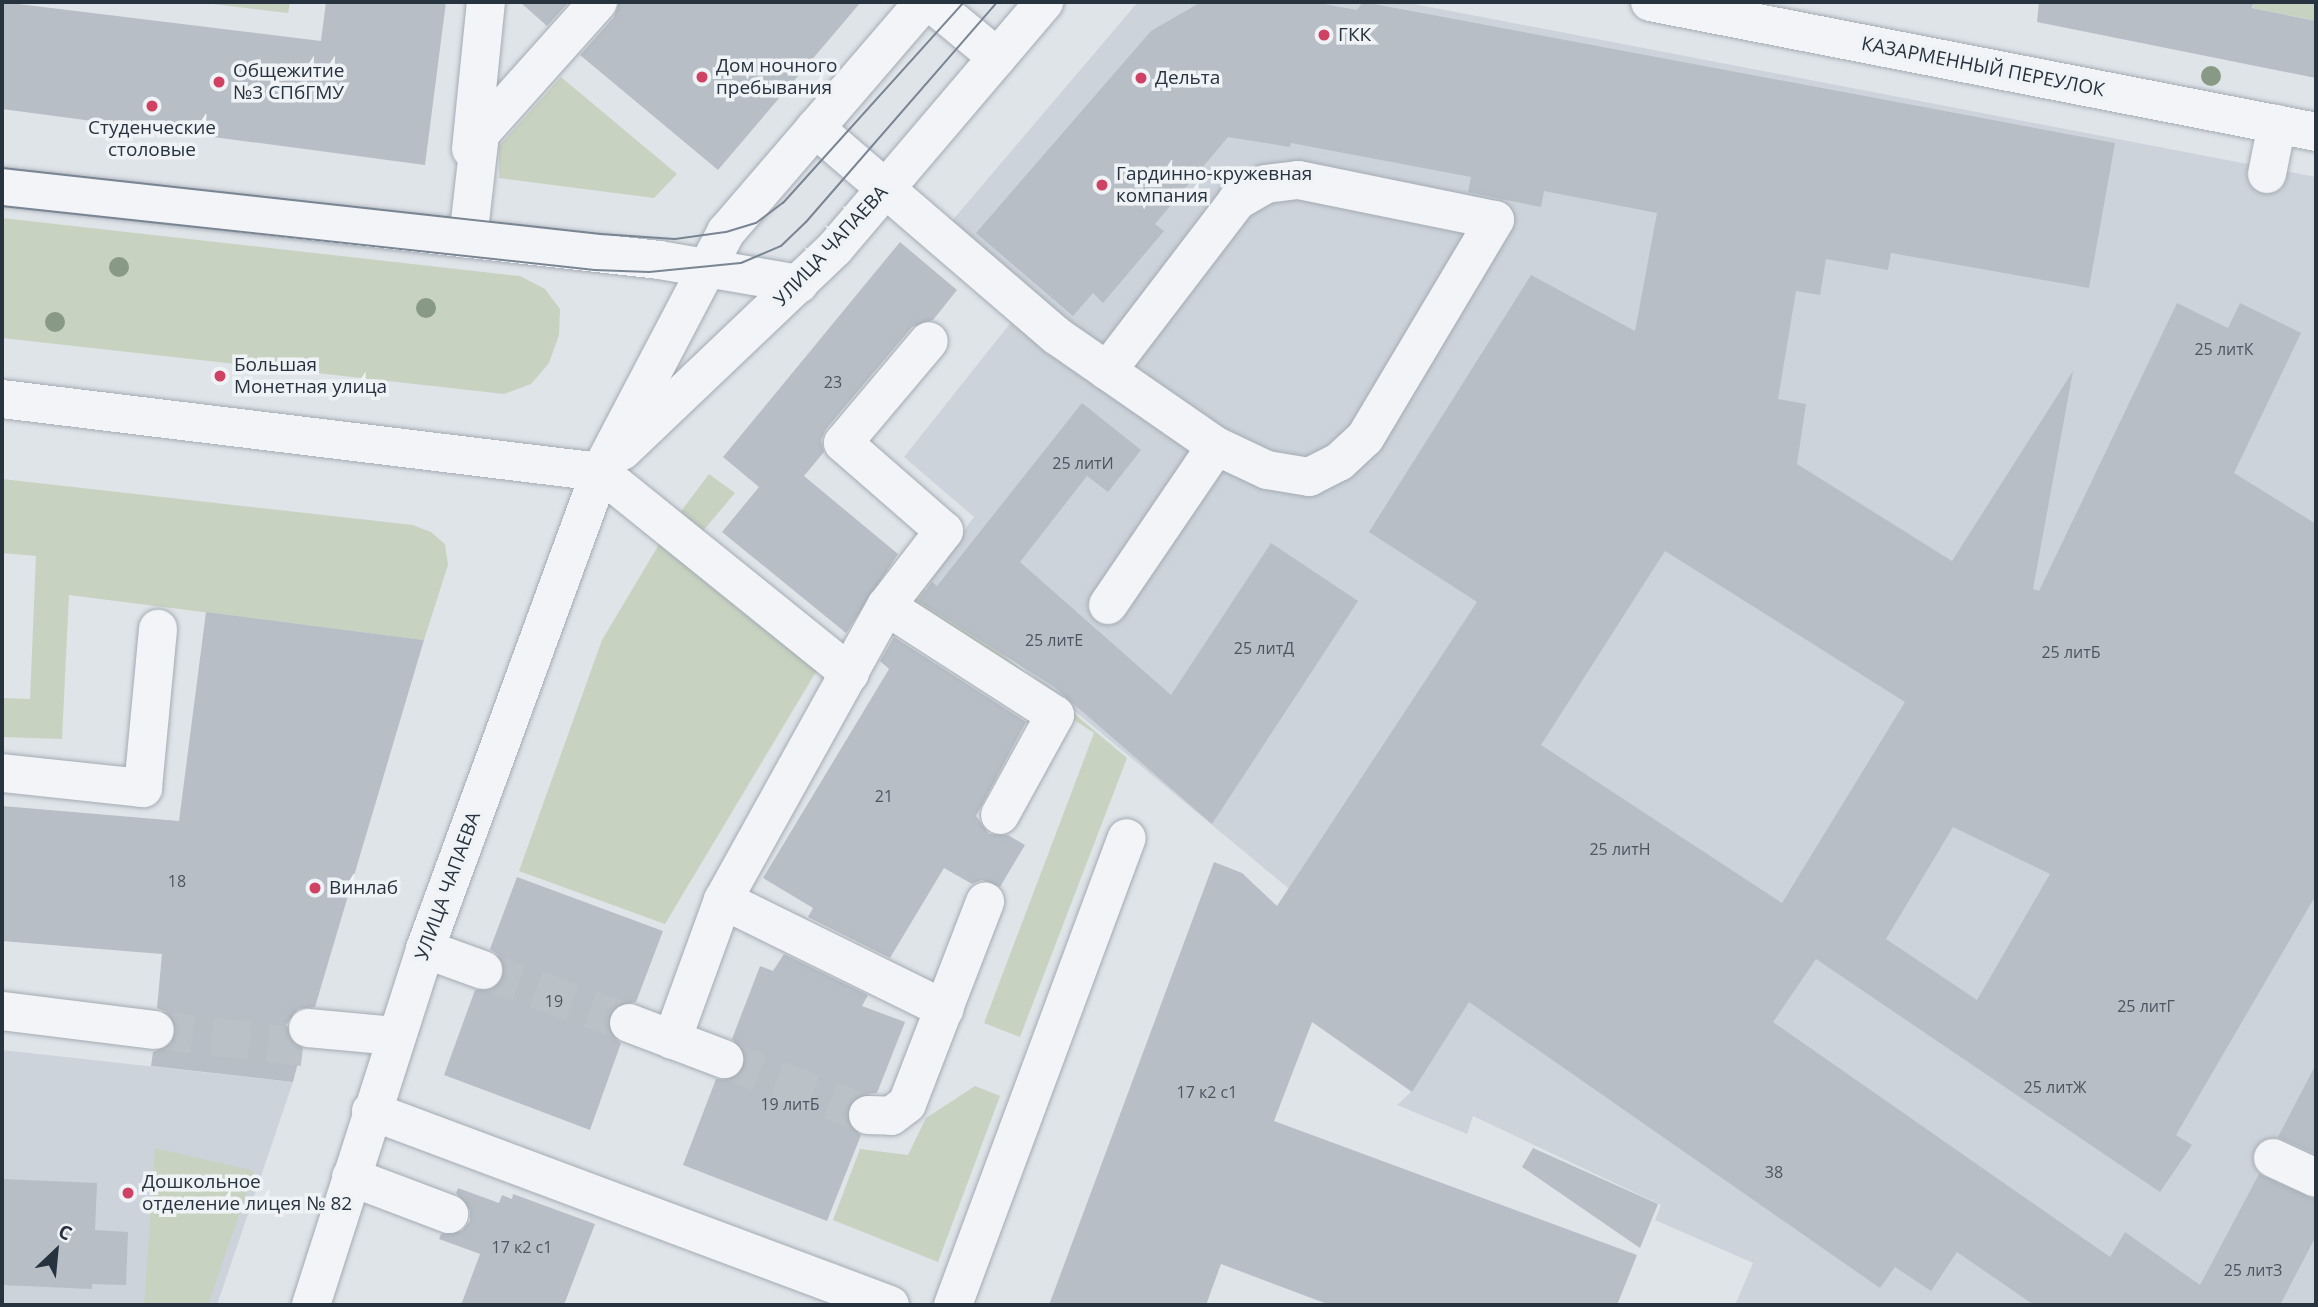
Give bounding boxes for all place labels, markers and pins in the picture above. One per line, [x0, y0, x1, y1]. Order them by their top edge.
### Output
place label: ГКК [1338, 24, 1371, 46]
marker: ГКК [1316, 27, 1332, 43]
place label: Дом ночного пребывания [716, 55, 837, 99]
place label: Общежитие №3 СПбГМУ [233, 60, 345, 104]
place label: Дельта [1155, 67, 1220, 89]
marker: Дом ночного пребывания [694, 69, 710, 85]
marker: Дельта [1133, 70, 1149, 86]
marker: Общежитие №3 СПбГМУ [211, 74, 227, 90]
marker: Студенческие столовые [144, 98, 160, 114]
place label: Студенческие столовые [88, 117, 216, 161]
place label: Гардинно-кружевная компания [1116, 163, 1312, 207]
marker: Гардинно-кружевная компания [1094, 177, 1110, 193]
place label: Большая Монетная улица [234, 354, 387, 398]
marker: Большая Монетная улица [212, 368, 228, 384]
place label: Винлаб [329, 877, 398, 899]
marker: Винлаб [307, 880, 323, 896]
place label: Дошкольное отделение лицея № 82 [142, 1171, 352, 1215]
marker: Дошкольное отделение лицея № 82 [120, 1185, 136, 1201]

